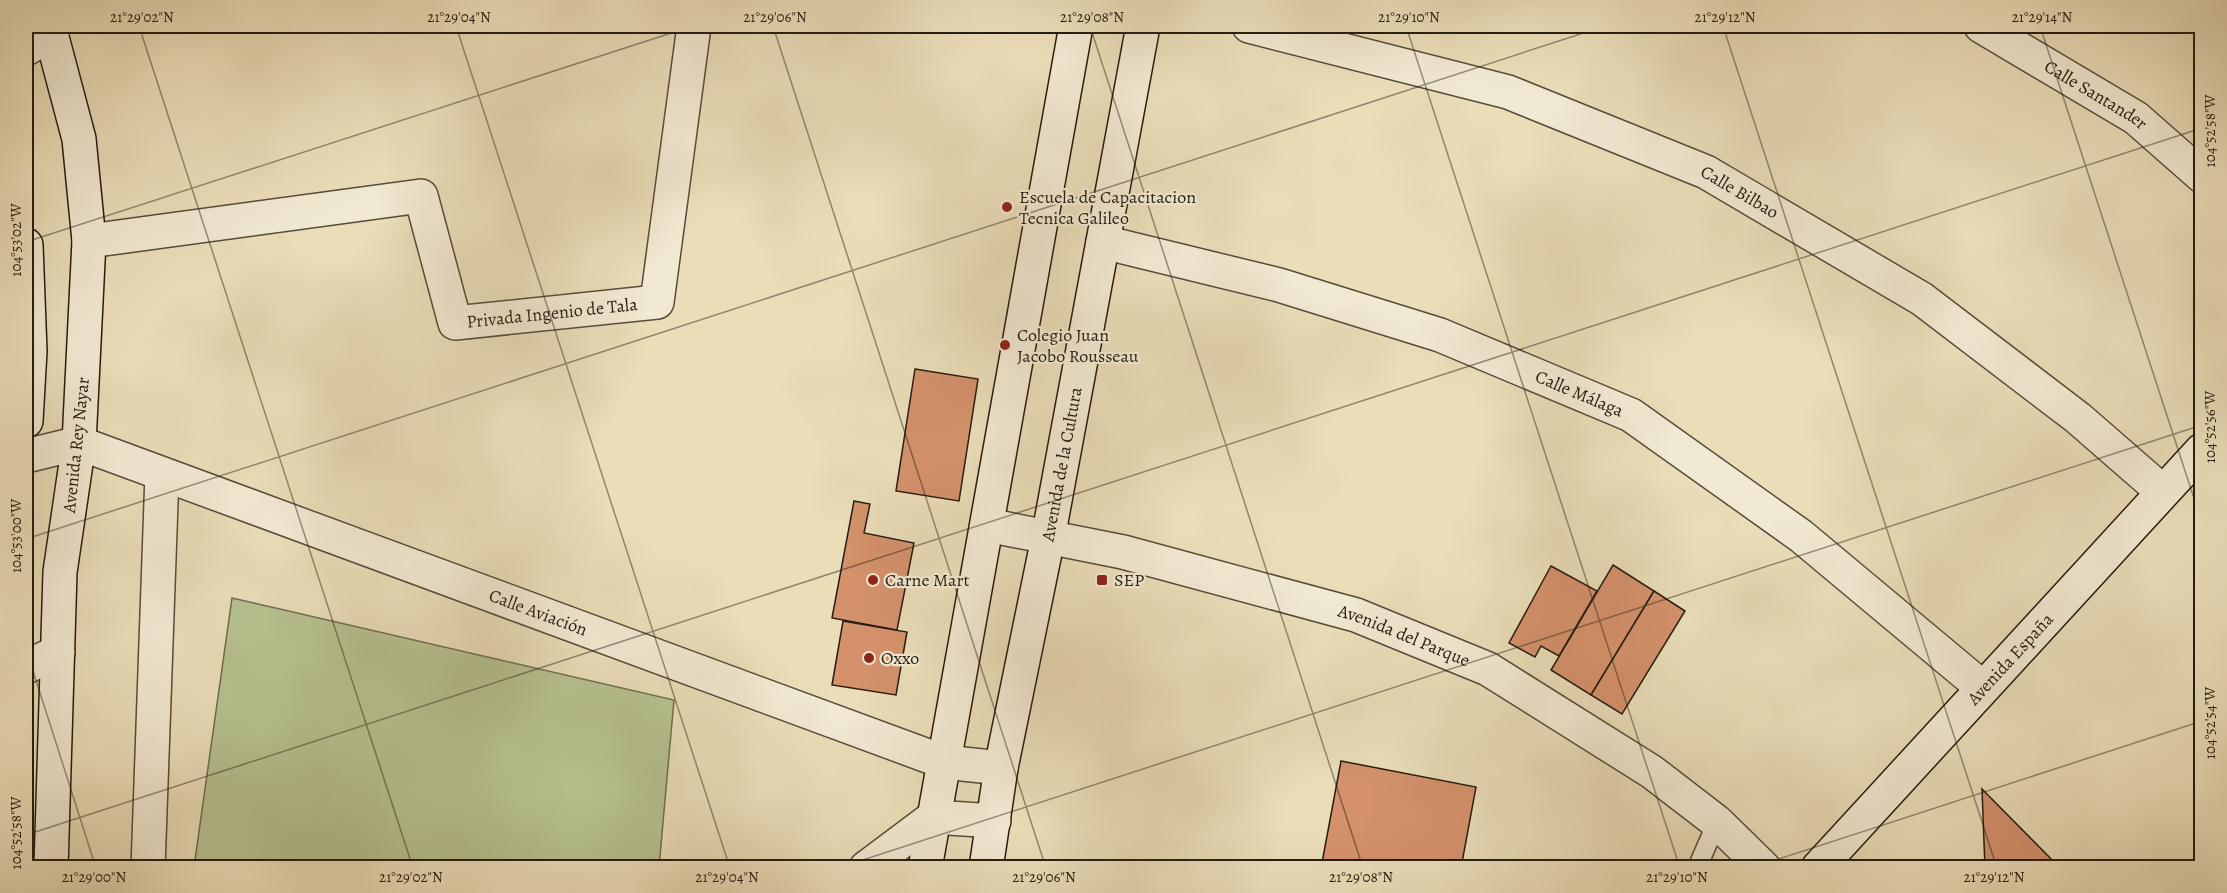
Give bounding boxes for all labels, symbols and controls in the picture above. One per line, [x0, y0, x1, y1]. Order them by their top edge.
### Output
text: 21°29'02"N [110, 7, 174, 27]
text: 21°29'04"N [427, 7, 491, 27]
text: 21°29'06"N [743, 7, 807, 27]
text: 21°29'08"N [1060, 7, 1124, 27]
text: 21°29'10"N [1378, 7, 1440, 27]
text: 21°29'12"N [1695, 7, 1756, 27]
text: 21°29'14"N [2012, 7, 2072, 27]
street label: Calle Santander [2040, 54, 2153, 135]
text: 104°52'58"W [2200, 95, 2220, 167]
street label: Calle Bilbao [1696, 160, 1783, 224]
place label: Escuela de Capacitacion Tecnica Galileo [1019, 185, 1196, 230]
marker: Escuela de Capacitacion Tecnica Galileo [1000, 200, 1014, 214]
text: 104°53'02"W [6, 203, 26, 277]
street label: Privada Ingenio de Tala [465, 292, 639, 334]
place label: Colegio Juan Jacobo Rousseau [1017, 323, 1139, 368]
marker: Colegio Juan Jacobo Rousseau [998, 338, 1012, 352]
street label: Calle Málaga [1532, 364, 1628, 423]
street label: Avenida Rey Nayar [57, 376, 95, 515]
street label: Avenida de la Cultura [1035, 384, 1088, 544]
text: 104°52'56"W [2200, 391, 2220, 463]
text: 104°53'00"W [6, 499, 26, 573]
place label: Carne Mart [885, 568, 969, 592]
place label: SEP [1114, 568, 1144, 592]
marker: Carne Mart [866, 573, 880, 587]
marker: SEP [1095, 573, 1109, 587]
street label: Calle Aviación [486, 583, 591, 642]
street label: Avenida del Parque [1334, 598, 1473, 672]
street label: Avenida España [1961, 607, 2059, 711]
place label: Oxxo [881, 646, 919, 670]
marker: Oxxo [862, 651, 876, 665]
text: 104°52'54"W [2200, 687, 2220, 759]
text: 104°52'58"W [6, 797, 26, 869]
text: 21°29'00"N [62, 867, 127, 887]
text: 21°29'02"N [379, 867, 443, 887]
text: 21°29'04"N [695, 867, 759, 887]
text: 21°29'06"N [1012, 867, 1076, 887]
text: 21°29'08"N [1329, 867, 1393, 887]
text: 21°29'10"N [1646, 867, 1708, 887]
text: 21°29'12"N [1964, 867, 2025, 887]

